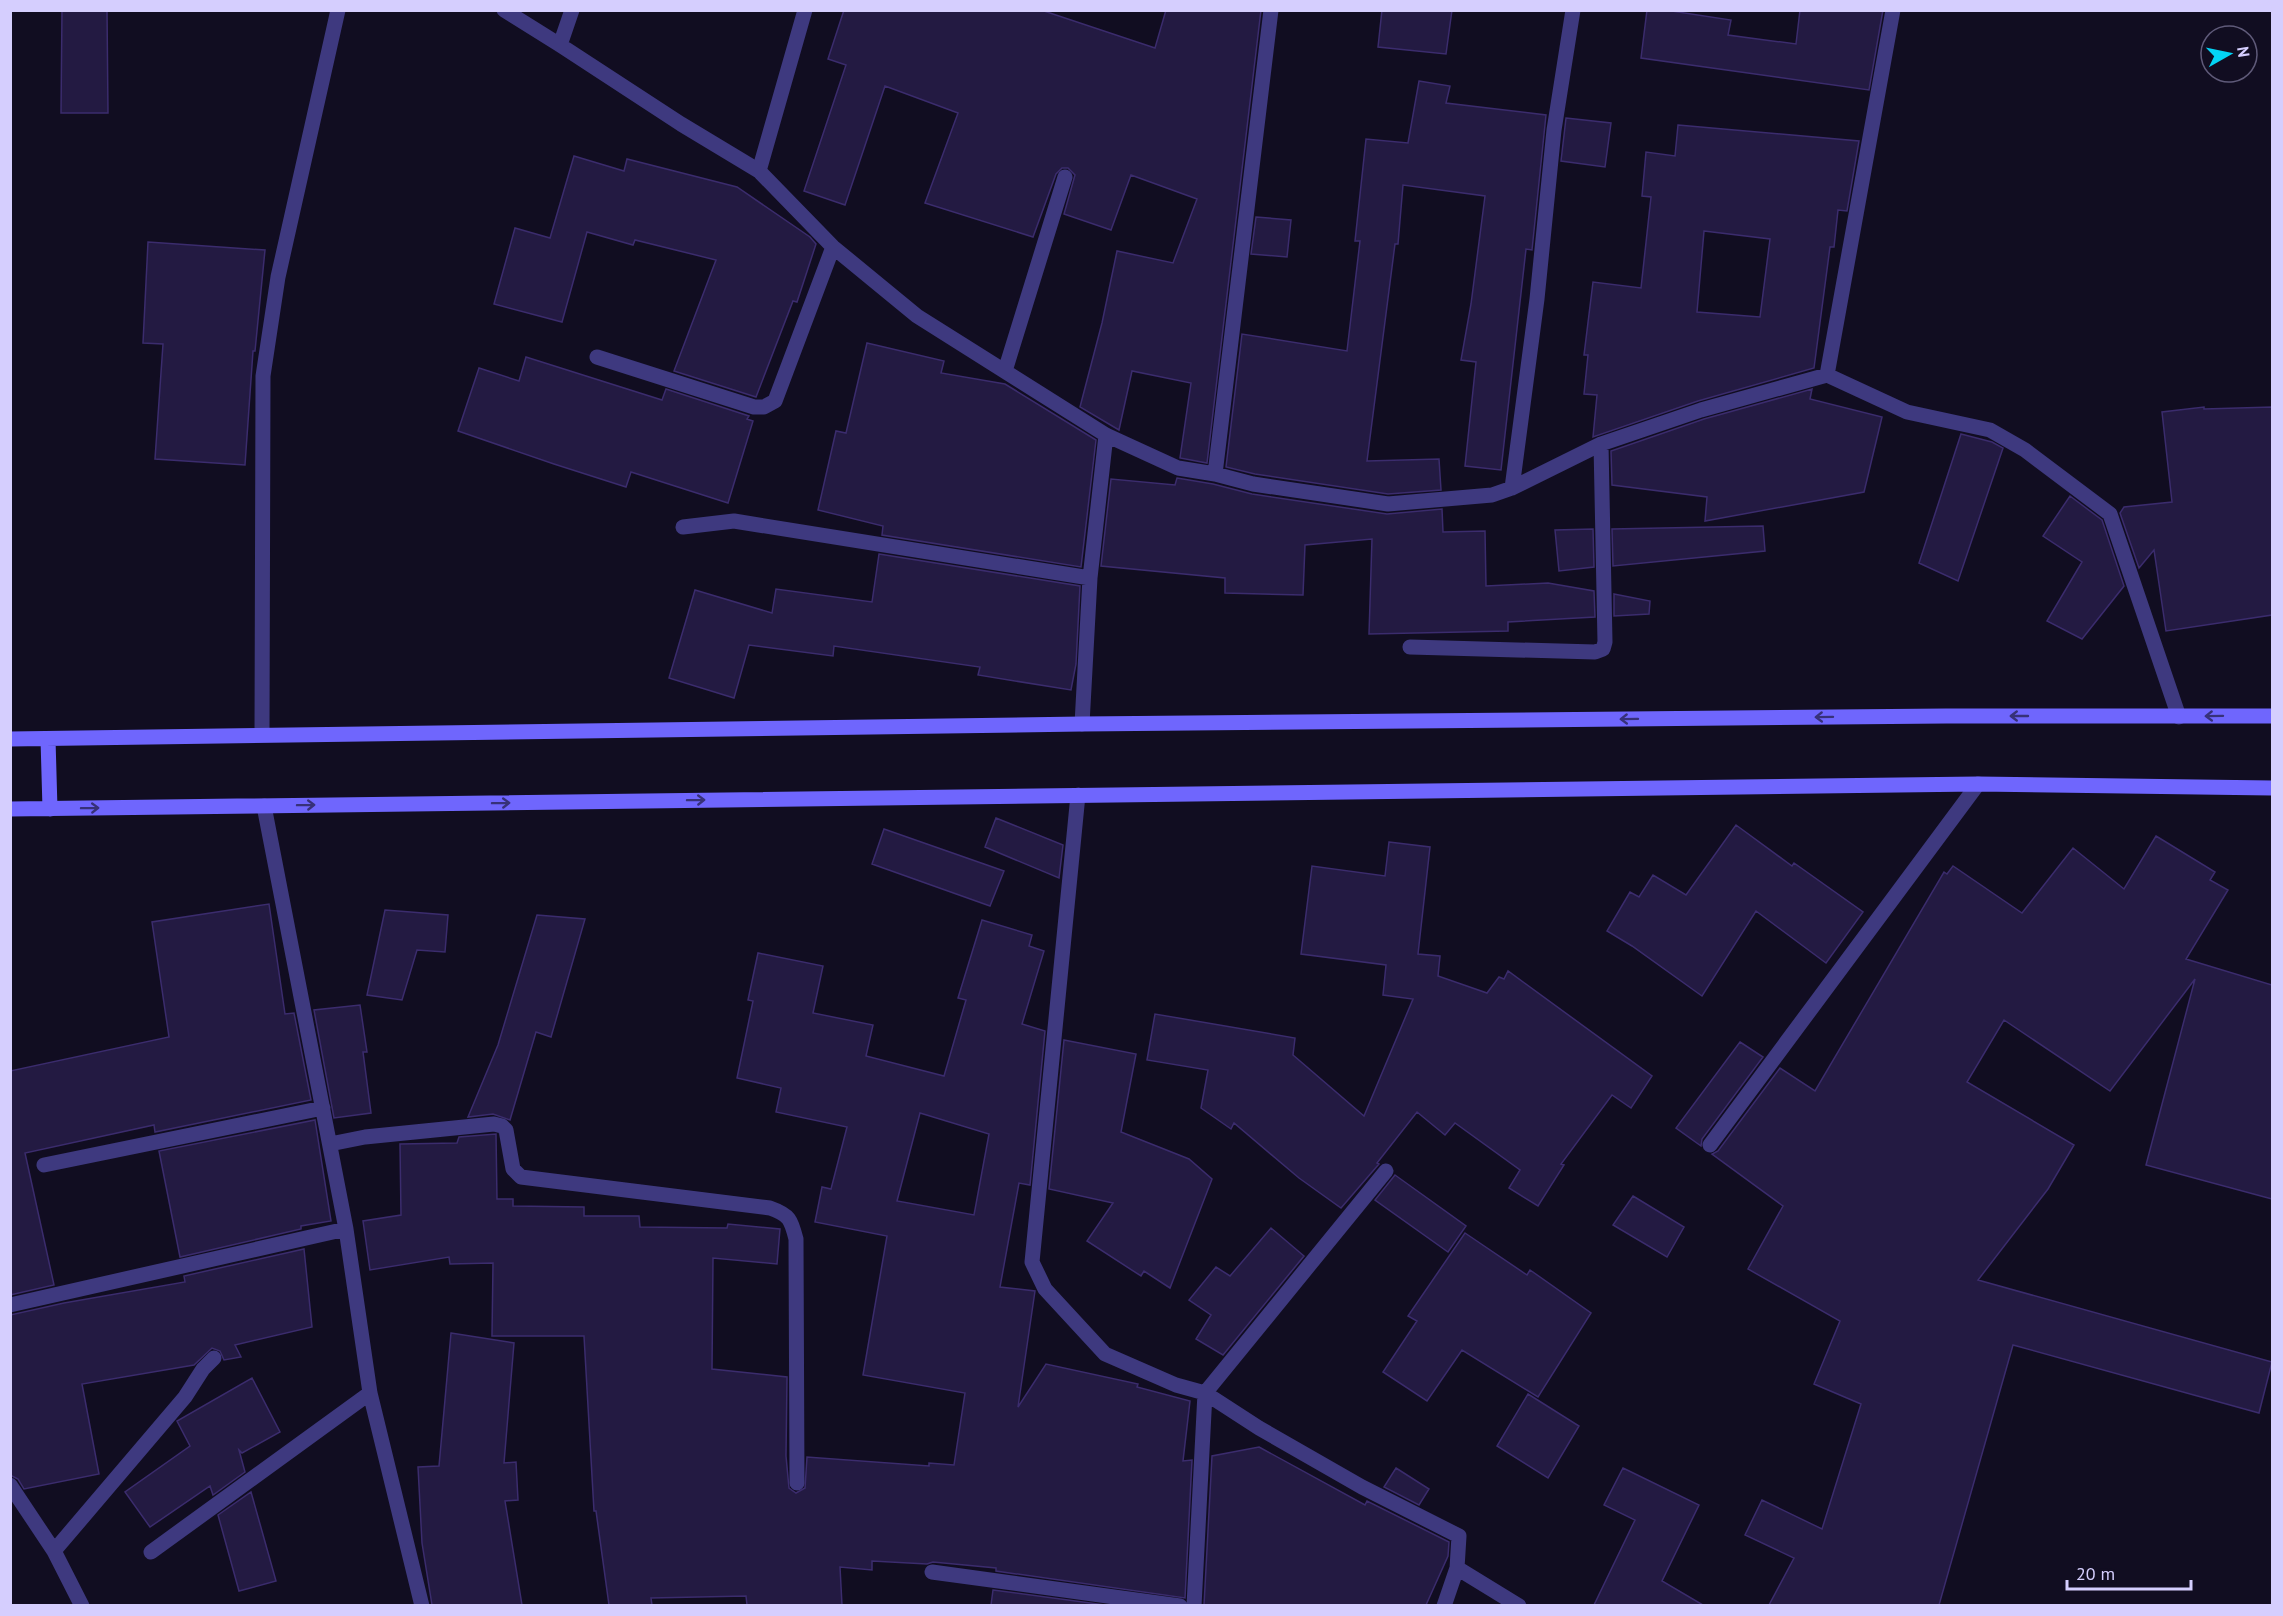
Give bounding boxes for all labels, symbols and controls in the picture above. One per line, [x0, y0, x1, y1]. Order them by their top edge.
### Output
north arrow [2199, 24, 2259, 84]
text: N [2233, 45, 2255, 58]
one-way arrow [2010, 710, 2030, 722]
one-way arrow [2205, 710, 2225, 722]
one-way arrow [1815, 711, 1835, 723]
one-way arrow [1620, 713, 1640, 725]
one-way arrow [685, 794, 705, 806]
one-way arrow [490, 797, 510, 809]
one-way arrow [295, 800, 315, 811]
one-way arrow [79, 802, 99, 814]
scale bar [2067, 1553, 2192, 1591]
text: 20 m [2076, 1562, 2115, 1585]

